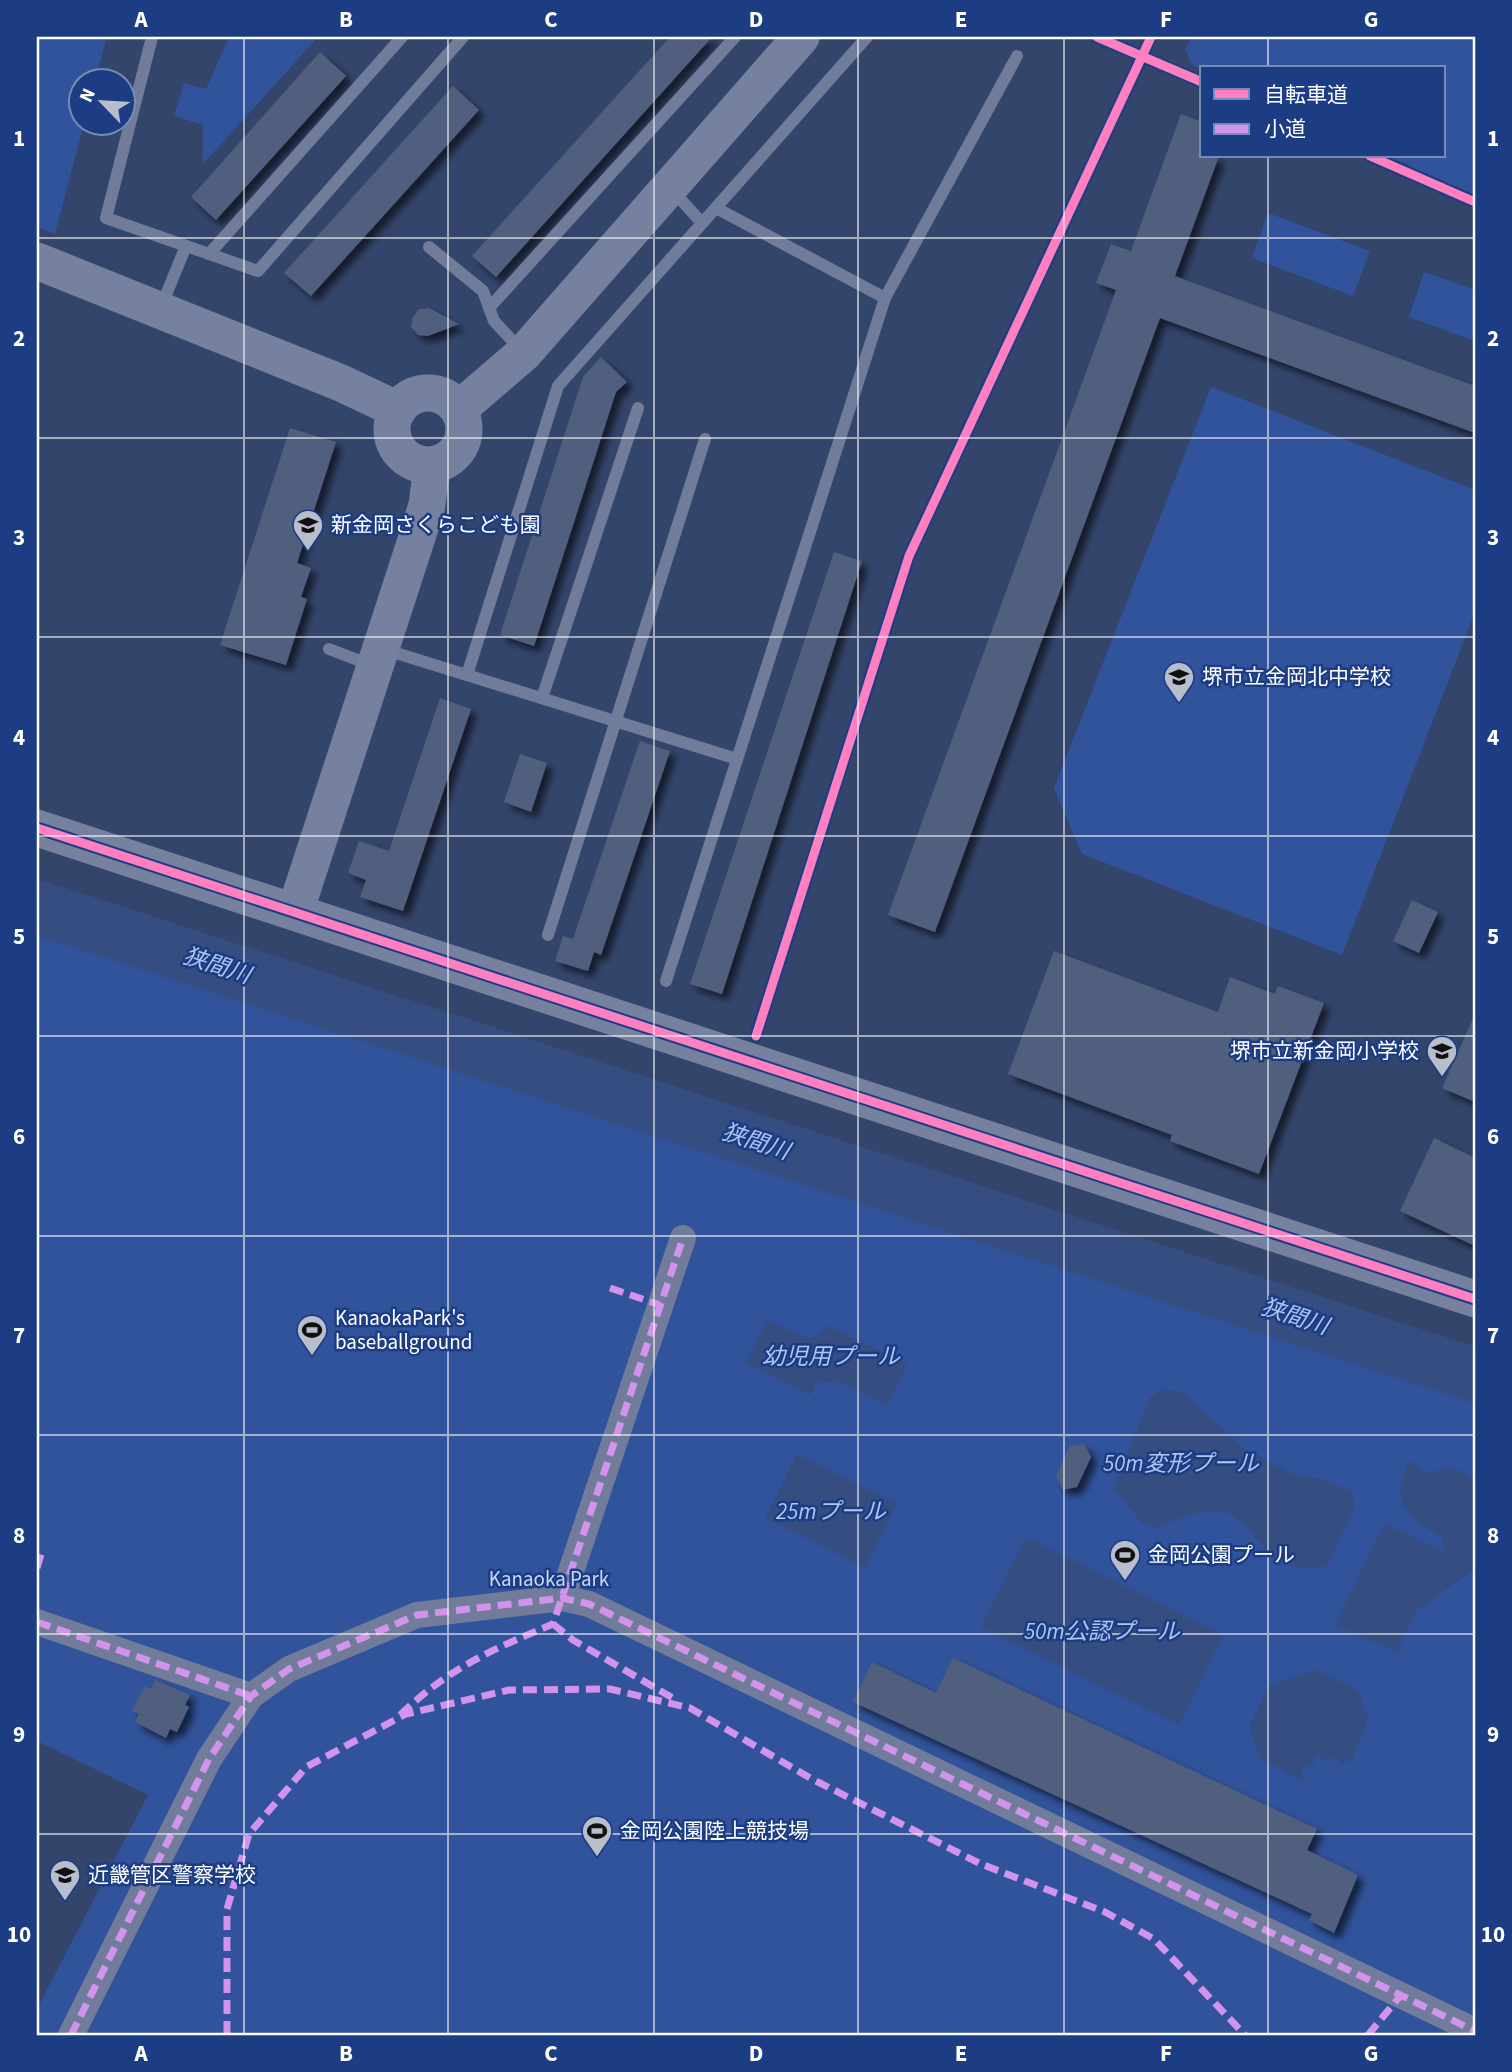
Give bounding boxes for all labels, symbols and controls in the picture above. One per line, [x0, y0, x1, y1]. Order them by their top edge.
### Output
text: A [133, 3, 148, 36]
text: B [339, 3, 353, 36]
text: C [544, 3, 558, 36]
text: D [749, 3, 763, 36]
text: E [955, 3, 967, 36]
text: F [1160, 3, 1172, 36]
text: G [1364, 3, 1378, 36]
north arrow [66, 66, 136, 136]
legend [1200, 66, 1446, 158]
text: 自転車道 [1264, 80, 1348, 110]
text: N [73, 84, 103, 107]
text: 小道 [1264, 114, 1306, 144]
text: 1 [13, 122, 25, 155]
text: 1 [1487, 122, 1499, 155]
text: 2 [13, 322, 25, 355]
text: 2 [1487, 322, 1499, 355]
school or university icon: 新金岡さくらこども園 [291, 508, 325, 552]
place label: 新金岡さくらこども園 [331, 510, 541, 540]
text: 3 [13, 521, 25, 554]
text: 3 [1487, 521, 1499, 554]
school or university icon: 堺市立金岡北中学校 [1162, 660, 1196, 704]
place label: 堺市立金岡北中学校 [1202, 662, 1391, 692]
text: 4 [13, 721, 25, 754]
text: 4 [1487, 721, 1499, 754]
text: 5 [13, 920, 25, 953]
text: 5 [1487, 920, 1499, 953]
water label: 狭間川 [179, 939, 258, 993]
school or university icon: 堺市立新金岡小学校 [1425, 1034, 1459, 1078]
place label: 堺市立新金岡小学校 [1230, 1036, 1419, 1066]
water label: 狭間川 [718, 1115, 797, 1169]
text: 6 [13, 1120, 25, 1153]
text: 6 [1487, 1120, 1499, 1153]
water label: 狭間川 [1257, 1290, 1336, 1344]
place label: KanaokaPark's baseballground [335, 1303, 472, 1357]
sports icon: KanaokaPark's baseballground [295, 1313, 329, 1357]
text: 7 [13, 1319, 25, 1352]
text: 7 [1487, 1319, 1499, 1352]
water label: 幼児用プール [762, 1340, 901, 1373]
water label: 50m変形プール [1103, 1447, 1260, 1480]
water label: 25mプール [775, 1495, 887, 1528]
text: 8 [13, 1519, 25, 1552]
text: 8 [1487, 1519, 1499, 1552]
sports icon: 金岡公園プール [1108, 1538, 1142, 1582]
place label: 金岡公園プール [1148, 1540, 1295, 1570]
park label: Kanaoka Park [489, 1564, 610, 1594]
water label: 50m公認プール [1024, 1615, 1181, 1648]
text: 9 [13, 1718, 25, 1751]
text: 9 [1487, 1718, 1499, 1751]
sports icon: 金岡公園陸上競技場 [580, 1814, 614, 1858]
place label: 金岡公園陸上競技場 [620, 1816, 809, 1846]
school or university icon: 近畿管区警察学校 [48, 1858, 82, 1902]
place label: 近畿管区警察学校 [88, 1860, 256, 1890]
text: 10 [7, 1918, 31, 1951]
text: 10 [1481, 1918, 1505, 1951]
text: A [133, 2037, 148, 2070]
text: B [339, 2037, 353, 2070]
text: C [544, 2037, 558, 2070]
text: D [749, 2037, 763, 2070]
text: E [955, 2037, 967, 2070]
text: F [1160, 2037, 1172, 2070]
text: G [1364, 2037, 1378, 2070]

